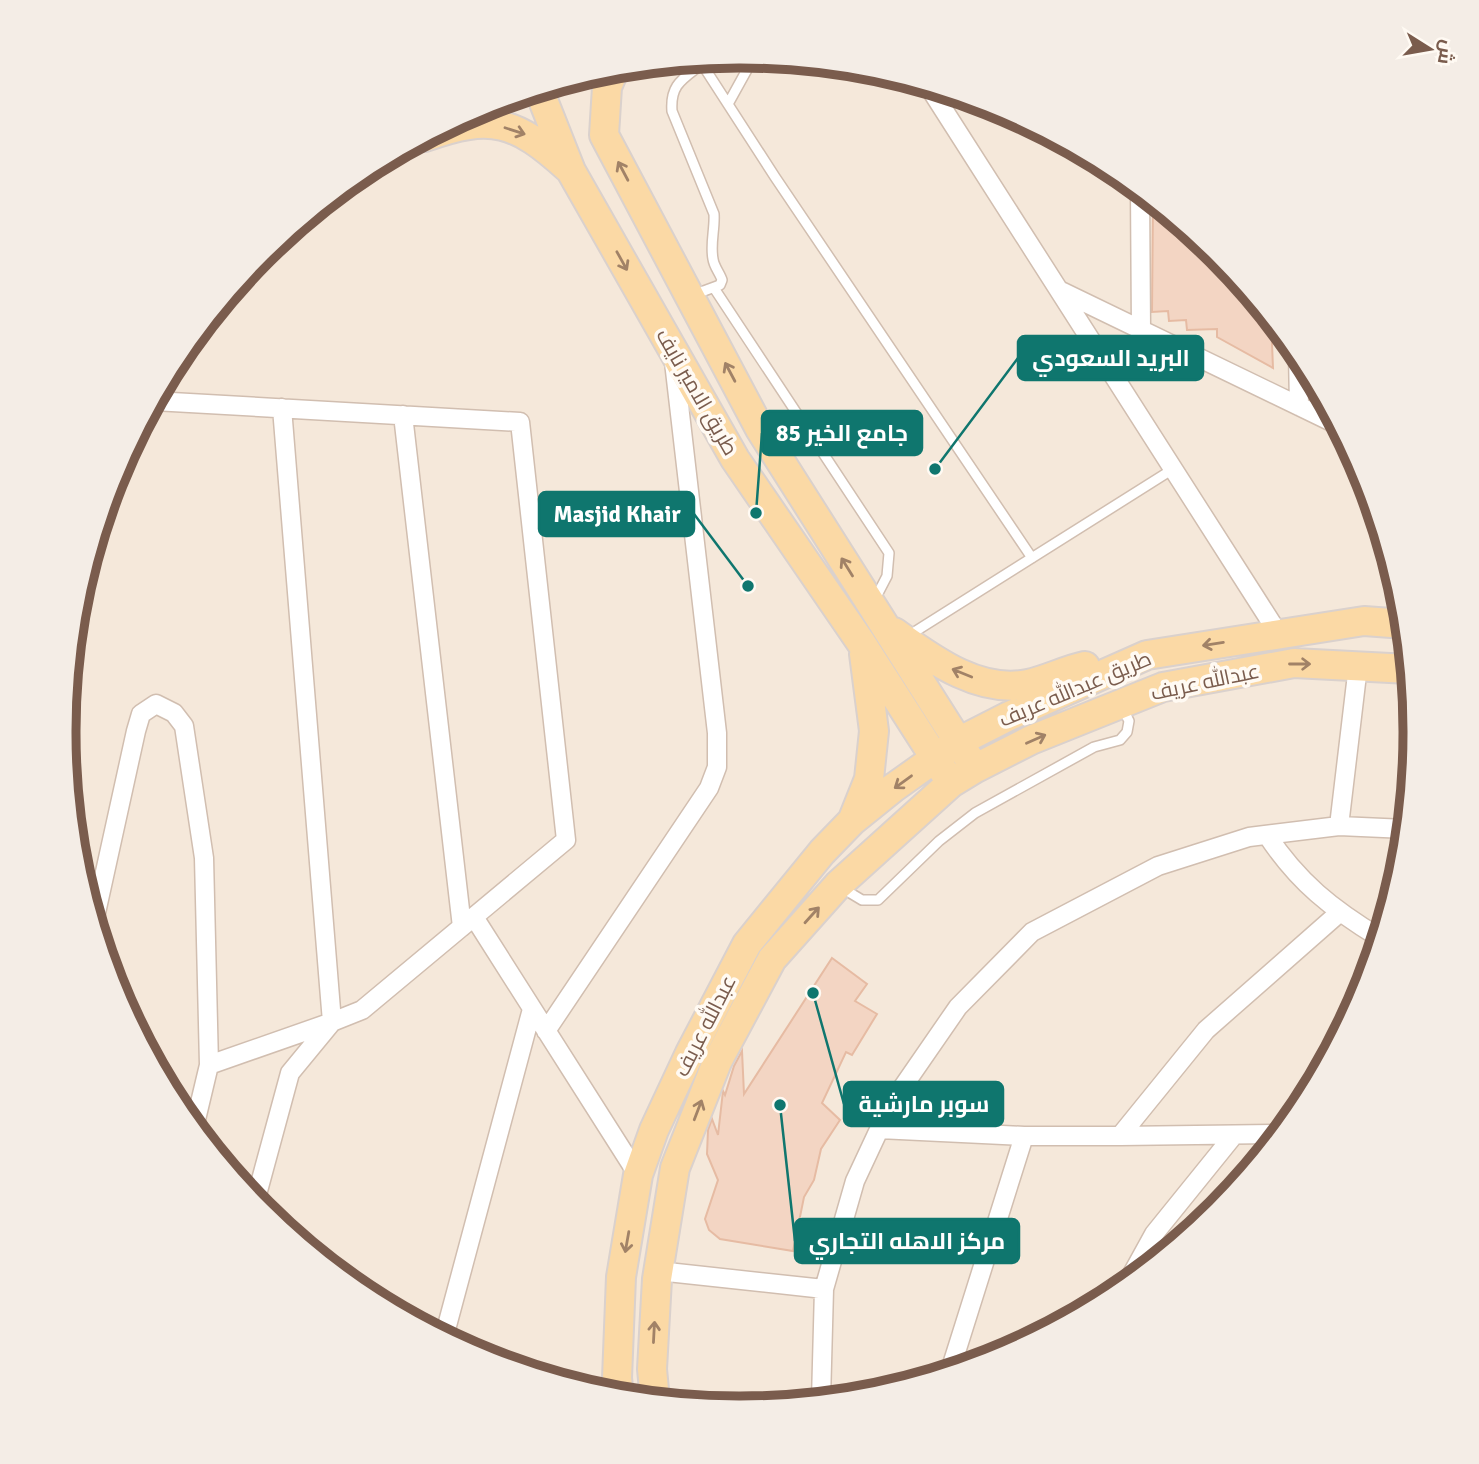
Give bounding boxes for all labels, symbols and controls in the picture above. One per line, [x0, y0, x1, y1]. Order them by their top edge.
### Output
north arrow [1395, 14, 1465, 84]
text: ش [1432, 38, 1460, 66]
one-way arrow [503, 126, 525, 138]
one-way arrow [615, 161, 629, 182]
one-way arrow [616, 250, 629, 271]
street label: طريق الامير نايف [650, 324, 744, 460]
callout: البريد السعودي [1018, 336, 1203, 380]
text: البريد السعودي [1032, 344, 1190, 377]
one-way arrow [722, 362, 736, 383]
callout: جامع الخير 85 [762, 411, 922, 455]
text: جامع الخير 85 [776, 419, 908, 449]
callout: Masjid Khair [539, 492, 694, 536]
text: Masjid Khair [553, 500, 681, 529]
one-way arrow [839, 557, 853, 577]
one-way arrow [1202, 638, 1225, 651]
street label: طريق عبدالله عريف [994, 644, 1155, 733]
street label: عبدالله عريف [1148, 657, 1262, 706]
one-way arrow [1288, 657, 1311, 671]
one-way arrow [952, 666, 974, 679]
one-way arrow [1024, 731, 1046, 744]
one-way arrow [894, 774, 913, 789]
one-way arrow [803, 907, 820, 924]
street label: عبدالله عريف [667, 970, 742, 1081]
callout: سوبر مارشية [844, 1082, 1003, 1126]
text: سوبر مارشية [859, 1090, 989, 1119]
one-way arrow [693, 1100, 706, 1121]
callout: مركز الاهله التجاري [795, 1219, 1019, 1263]
text: مركز الاهله التجاري [809, 1227, 1005, 1260]
one-way arrow [620, 1231, 633, 1253]
one-way arrow [648, 1321, 661, 1343]

